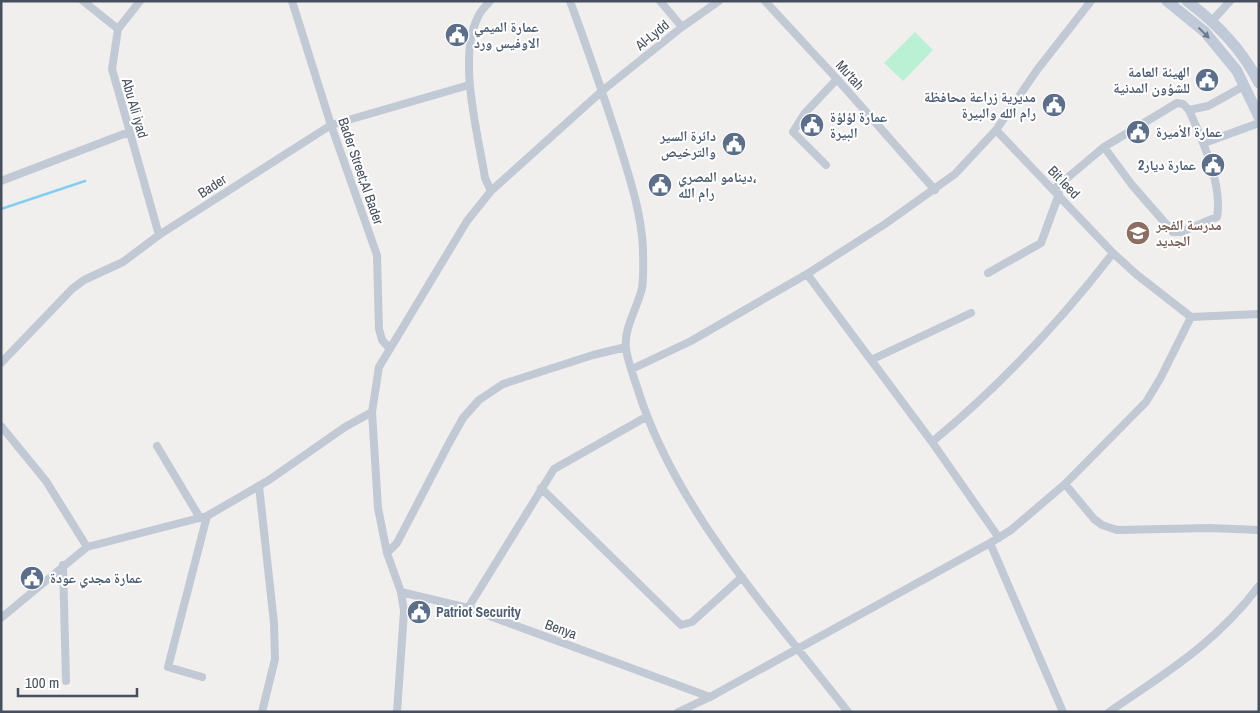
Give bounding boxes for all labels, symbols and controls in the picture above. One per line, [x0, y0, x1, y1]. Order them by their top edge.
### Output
street label: Al-Lydd [631, 16, 673, 55]
place label: عمارة الميمي الاوفيس ورد [474, 18, 540, 52]
public building icon: عمارة الميمي الاوفيس ورد [444, 22, 470, 48]
one-way arrow [1198, 26, 1210, 38]
street label: Mu'tah [832, 56, 868, 94]
place label: الهيئة العامة للشؤون المدنية [1113, 63, 1190, 97]
public building icon: الهيئة العامة للشؤون المدنية [1194, 67, 1220, 93]
street label: Abu Ali iyad [118, 75, 152, 140]
place label: مديرية زراعة محافظة رام الله والبيرة [924, 88, 1036, 123]
public building icon: مديرية زراعة محافظة رام الله والبيرة [1041, 92, 1067, 118]
place label: عمارة لؤلؤة البيرة [830, 108, 887, 142]
public building icon: عمارة لؤلؤة البيرة [799, 112, 825, 138]
street label: Bader Street;Al Bader [334, 115, 388, 227]
public building icon: عمارة الأميرة [1125, 119, 1151, 145]
place label: عمارة الأميرة [1156, 123, 1222, 141]
place label: دائرة السير والترخيص [659, 127, 716, 161]
public building icon: دائرة السير والترخيص [721, 131, 747, 157]
public building icon: عمارة ديار2 [1200, 152, 1226, 178]
place label: عمارة ديار2 [1138, 156, 1196, 174]
street label: Bit leed [1044, 162, 1084, 202]
place label: دينامو المصري، رام الله [678, 168, 757, 203]
street label: Bader [194, 170, 230, 202]
public building icon: دينامو المصري، رام الله [647, 172, 673, 198]
place label: مدرسة الفجر الجديد [1155, 216, 1222, 250]
school or university icon: مدرسة الفجر الجديد [1125, 220, 1151, 246]
public building icon: عمارة مجدي عودة [19, 565, 45, 591]
place label: عمارة مجدي عودة [50, 569, 142, 589]
public building icon: Patriot Security [406, 599, 432, 625]
place label: Patriot Security [436, 603, 521, 621]
street label: Benya [543, 615, 580, 643]
scale bar [18, 666, 136, 698]
text: 100 m [25, 672, 59, 693]

